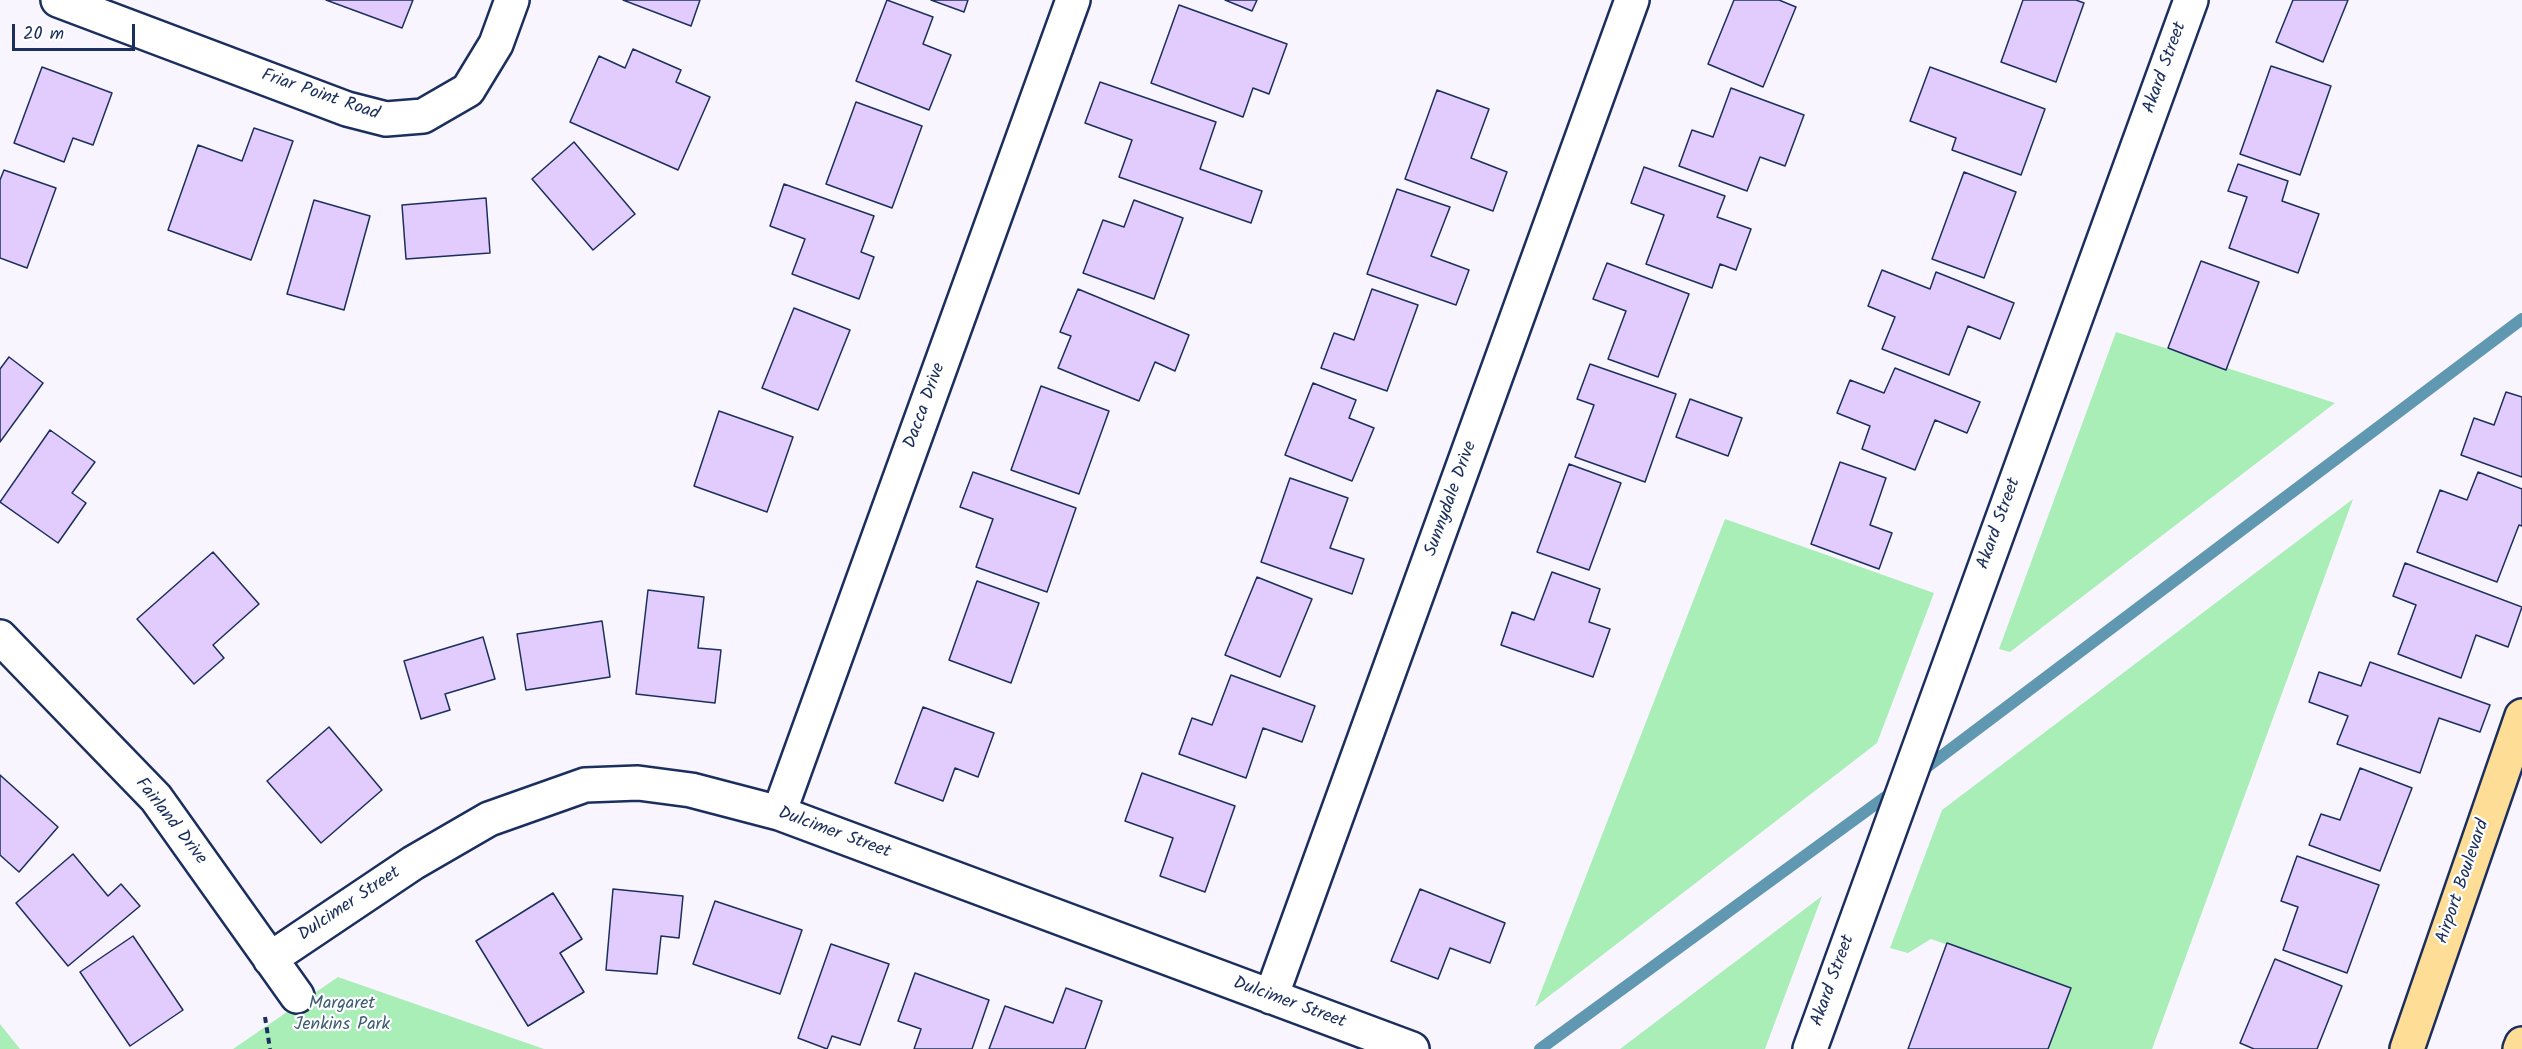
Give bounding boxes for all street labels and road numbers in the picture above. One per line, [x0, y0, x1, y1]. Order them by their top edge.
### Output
street label: Akard Street [2139, 19, 2193, 117]
street label: Friar Point Road [258, 66, 382, 126]
street label: Dacca Drive [901, 360, 951, 452]
street label: Sunnydale Drive [1421, 439, 1483, 559]
street label: Akard Street [1973, 475, 2027, 573]
street label: Fairland Drive [129, 774, 211, 870]
street label: Dulcimer Street [775, 804, 893, 864]
street label: Airport Boulevard [2433, 817, 2495, 947]
street label: Dulcimer Street [295, 863, 405, 947]
street label: Akard Street [1807, 932, 1861, 1030]
street label: Dulcimer Street [1230, 974, 1348, 1034]

